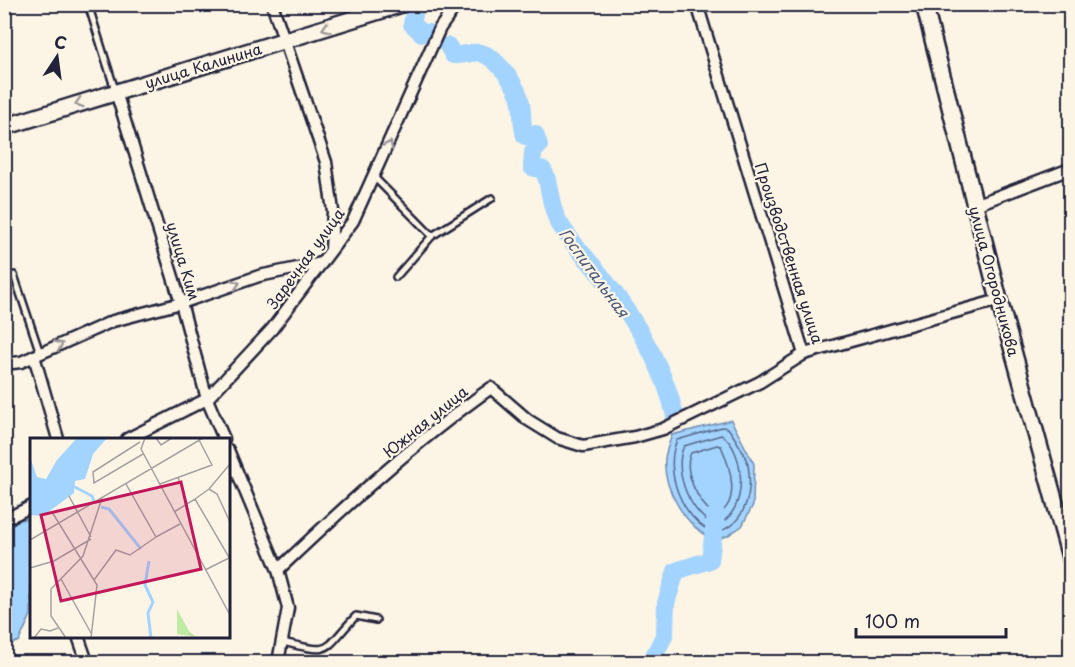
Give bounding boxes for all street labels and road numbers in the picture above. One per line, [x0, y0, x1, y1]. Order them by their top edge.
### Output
street label: улица Калинина [142, 36, 265, 94]
street label: Производственная улица [750, 160, 830, 347]
street label: Заречная улица [261, 202, 350, 313]
street label: улица Огородникова [964, 203, 1026, 359]
street label: улица Ким [161, 219, 207, 303]
street label: Южная улица [378, 379, 473, 462]

